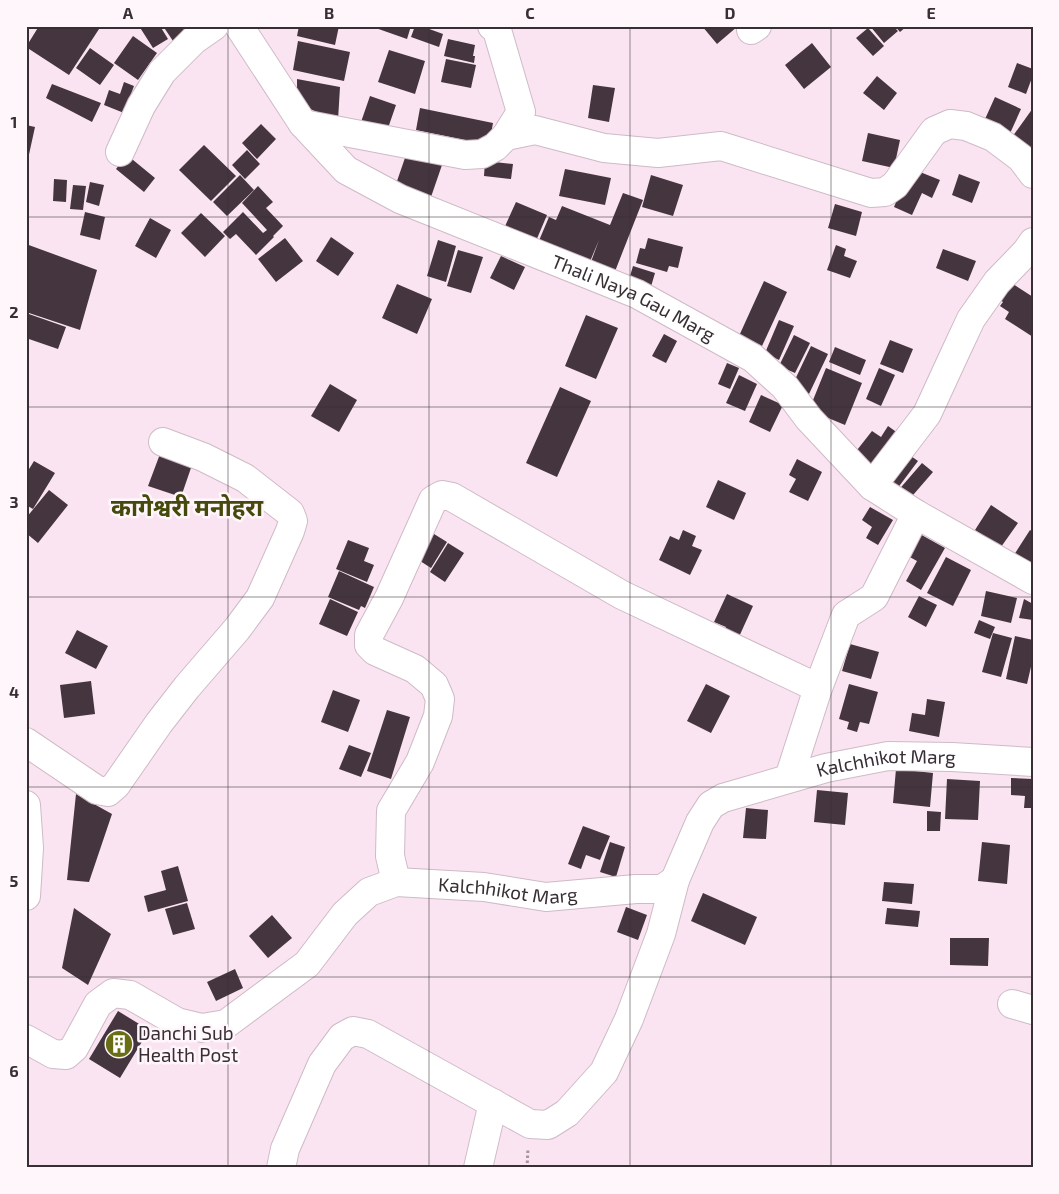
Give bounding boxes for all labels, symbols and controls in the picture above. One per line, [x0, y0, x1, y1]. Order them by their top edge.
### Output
text: A [123, 3, 134, 22]
text: B [324, 3, 334, 22]
text: C [525, 3, 535, 22]
text: D [725, 3, 736, 22]
text: E [926, 3, 936, 22]
text: 1 [11, 112, 17, 131]
street label: Thali Naya Gau Marg [549, 249, 720, 346]
text: 2 [9, 302, 19, 321]
text: 3 [9, 492, 19, 511]
district label: कागेश्वरी मनोहरा [111, 492, 264, 521]
text: 4 [9, 682, 19, 701]
street label: Kalchhikot Marg [814, 744, 956, 781]
text: 5 [10, 871, 19, 890]
street label: Kalchhikot Marg [438, 872, 579, 908]
place label: Danchi Sub Health Post [138, 1021, 238, 1066]
building icon: Danchi Sub Health Post [104, 1029, 134, 1059]
text: 6 [9, 1061, 19, 1080]

